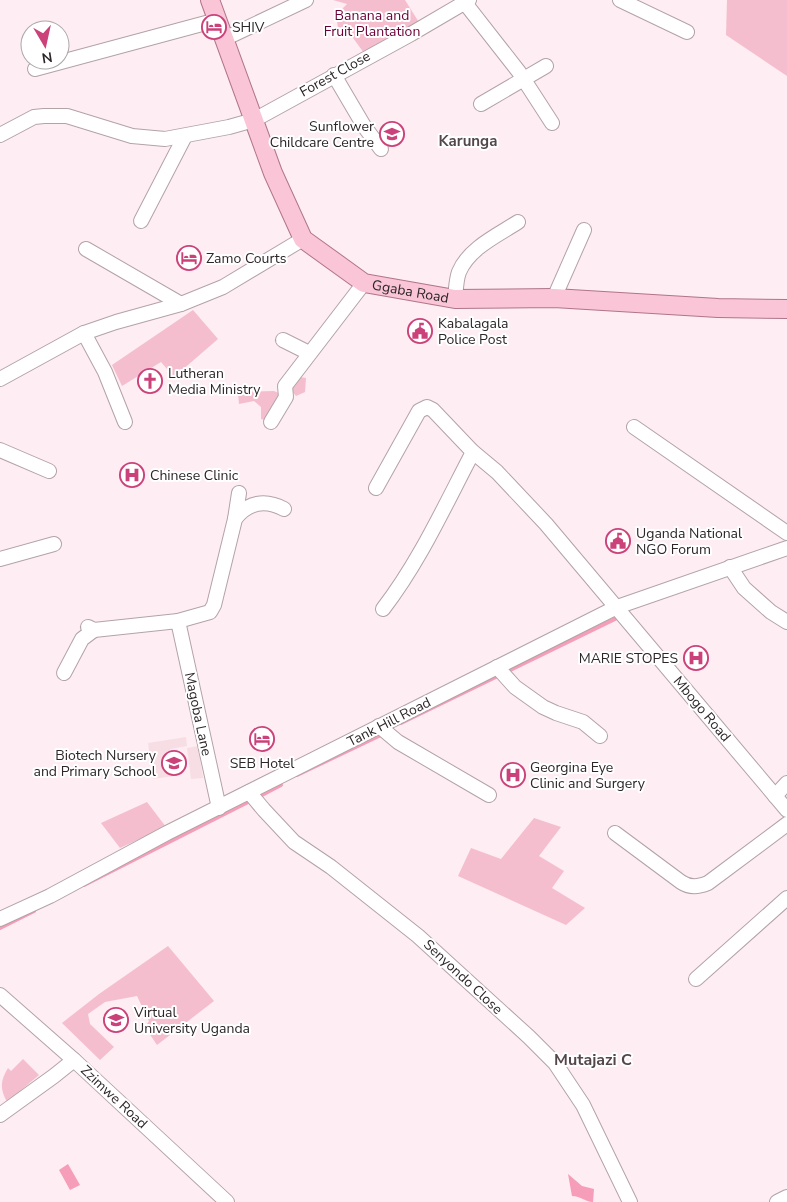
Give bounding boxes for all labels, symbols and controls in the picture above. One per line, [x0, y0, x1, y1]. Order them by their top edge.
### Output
park label: Banana and Fruit Plantation [324, 6, 420, 41]
hotel icon: SHIV [201, 14, 227, 40]
place label: SHIV [232, 18, 265, 37]
north arrow [20, 20, 70, 70]
text: N [40, 47, 54, 68]
street label: Forest Close [296, 47, 374, 101]
place label: Sunflower Childcare Centre [270, 117, 374, 152]
school or university icon: Sunflower Childcare Centre [379, 121, 405, 147]
district label: Karunga [439, 131, 497, 151]
hotel icon: Zamo Courts [176, 245, 202, 271]
place label: Zamo Courts [206, 249, 287, 268]
street label: Ggaba Road [371, 275, 450, 307]
place label: Kabalagala Police Post [438, 314, 509, 349]
public building icon: Kabalagala Police Post [407, 318, 433, 344]
place label: Lutheran Media Ministry [168, 364, 261, 399]
church icon: Lutheran Media Ministry [137, 368, 163, 394]
hospital icon: Chinese Clinic [119, 462, 145, 488]
place label: Chinese Clinic [150, 466, 239, 485]
place label: Uganda National NGO Forum [636, 524, 743, 559]
public building icon: Uganda National NGO Forum [605, 528, 631, 554]
hospital icon: MARIE STOPES [683, 645, 709, 671]
place label: MARIE STOPES [579, 649, 678, 668]
street label: Magoba Lane [180, 670, 216, 758]
street label: Mbogo Road [669, 672, 735, 746]
street label: Tank Hill Road [344, 693, 434, 751]
hotel icon: SEB Hotel [249, 726, 275, 752]
place label: Biotech Nursery and Primary School [34, 746, 157, 781]
school or university icon: Biotech Nursery and Primary School [161, 750, 187, 776]
place label: SEB Hotel [230, 754, 295, 773]
place label: Georgina Eye Clinic and Surgery [530, 758, 646, 793]
hospital icon: Georgina Eye Clinic and Surgery [500, 762, 526, 788]
street label: Senyondo Close [419, 935, 507, 1019]
place label: Virtual University Uganda [133, 1003, 250, 1038]
school or university icon: Virtual University Uganda [103, 1007, 129, 1033]
district label: Mutajazi C [554, 1049, 632, 1071]
street label: Zzimwe Road [76, 1061, 152, 1133]

